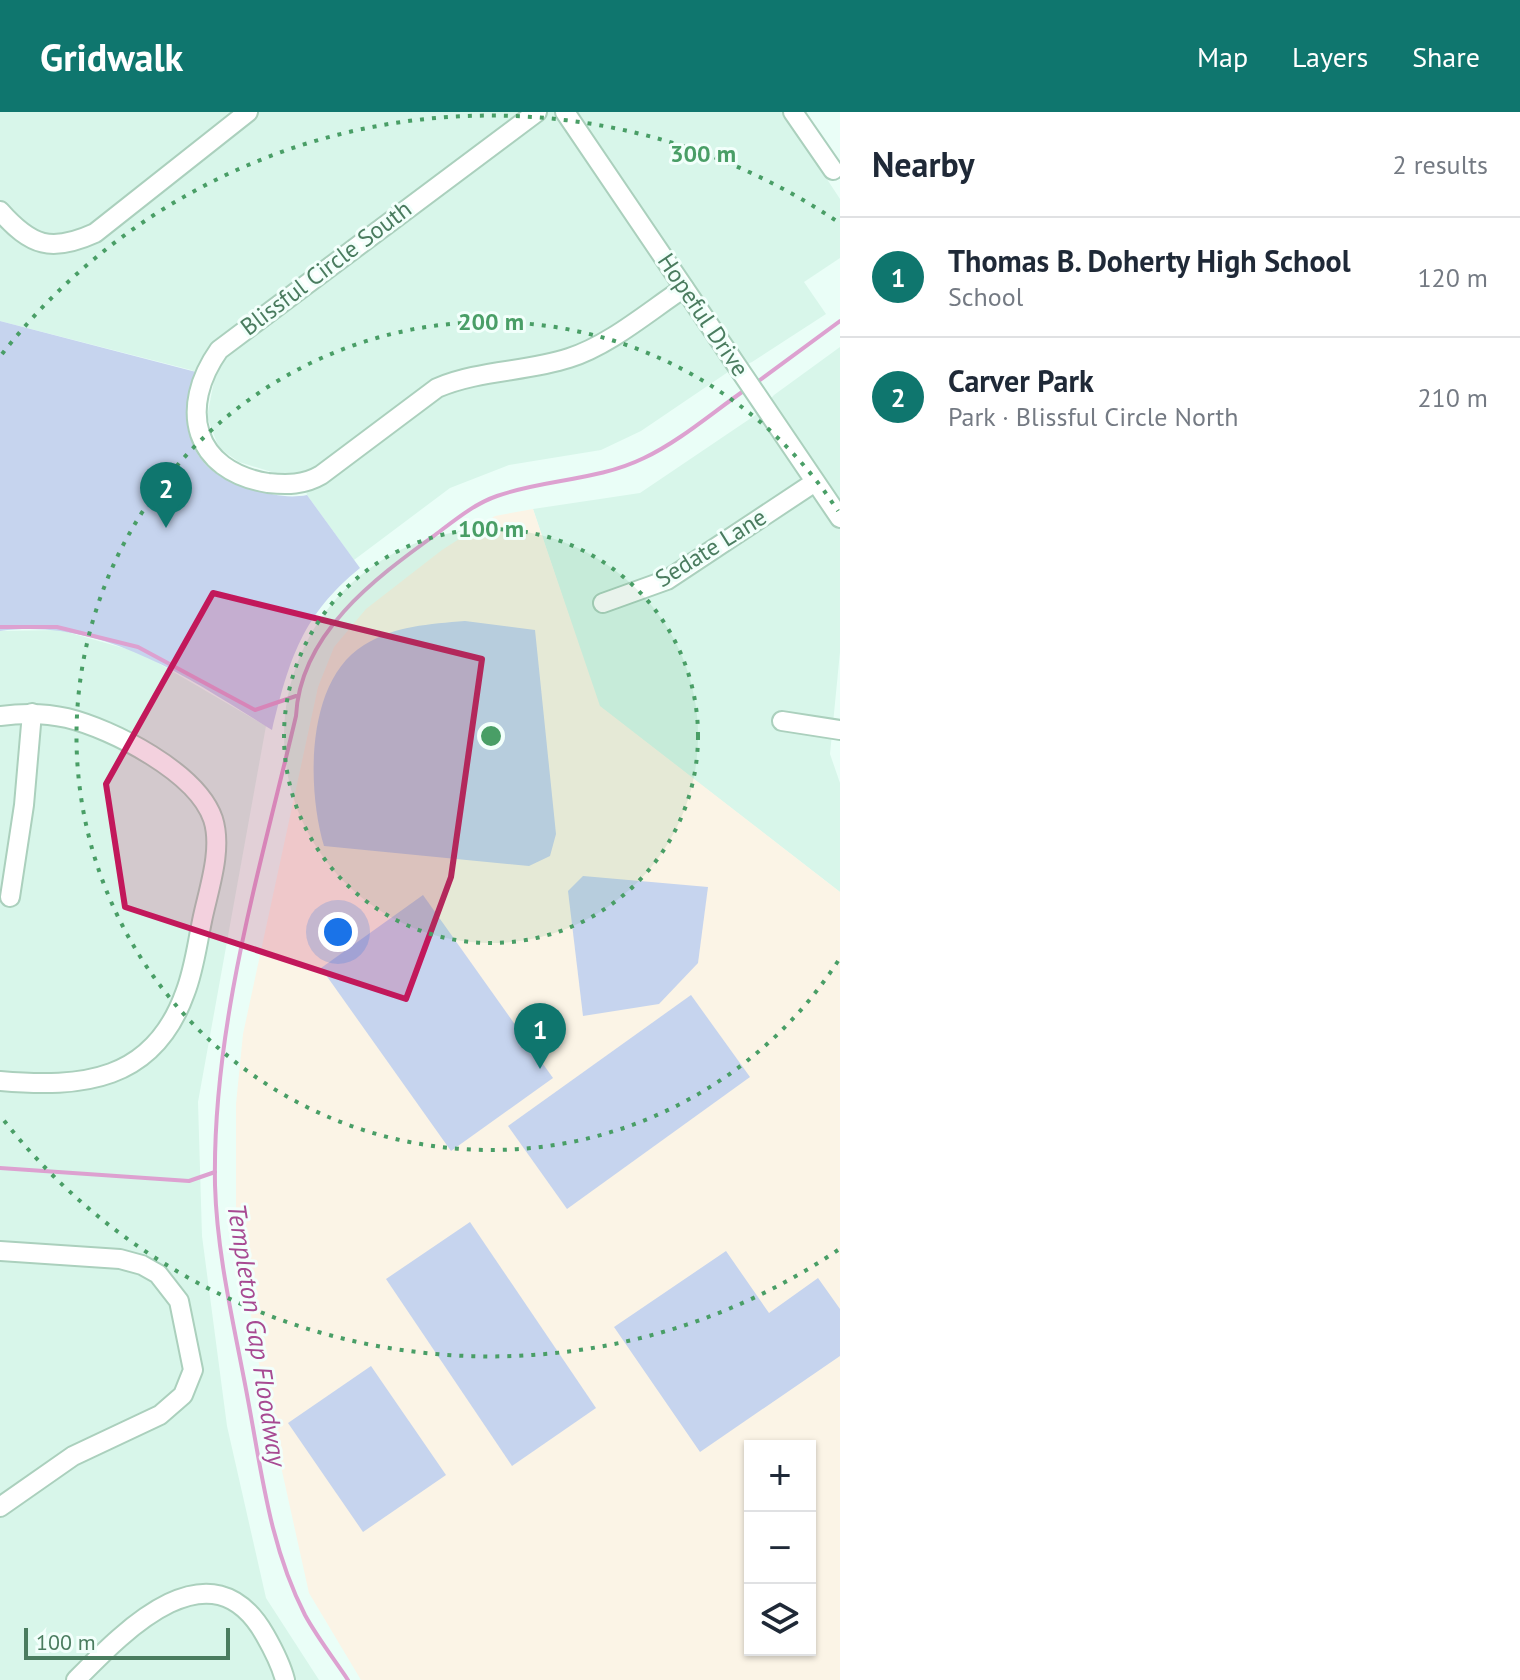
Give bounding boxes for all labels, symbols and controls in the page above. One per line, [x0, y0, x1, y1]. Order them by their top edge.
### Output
text: Gridwalk [40, 32, 183, 81]
text: Map [1197, 38, 1248, 75]
text: Layers [1292, 38, 1368, 75]
text: Share [1412, 38, 1480, 75]
text: 300 m [670, 138, 736, 169]
text: Nearby [872, 142, 974, 186]
text: 2 results [1393, 148, 1488, 181]
street label: Blissful Circle South [234, 193, 417, 342]
text: Thomas B. Doherty High School [948, 241, 1350, 280]
street label: Hopeful Drive [651, 247, 756, 382]
text: 1 [891, 261, 905, 294]
text: 120 m [1417, 261, 1488, 294]
text: School [948, 280, 1023, 313]
text: 200 m [458, 306, 524, 337]
text: Carver Park [948, 361, 1094, 400]
text: 2 [891, 381, 905, 414]
text: 210 m [1417, 381, 1488, 414]
text: Park · Blissful Circle North [948, 400, 1239, 433]
pin: 2 [140, 462, 192, 528]
street label: Sedate Lane [649, 501, 772, 594]
text: 100 m [458, 513, 524, 544]
centre of rings [477, 722, 505, 750]
your location [318, 912, 358, 952]
pin: 1 [514, 1003, 566, 1069]
water label: Templeton Gap Floodway [220, 1201, 295, 1470]
map controls [744, 1440, 816, 1656]
button: + [744, 1440, 816, 1512]
button: − [744, 1512, 816, 1584]
button: layers [744, 1584, 816, 1656]
scale bar [24, 1624, 230, 1660]
text: 100 m [36, 1628, 96, 1656]

